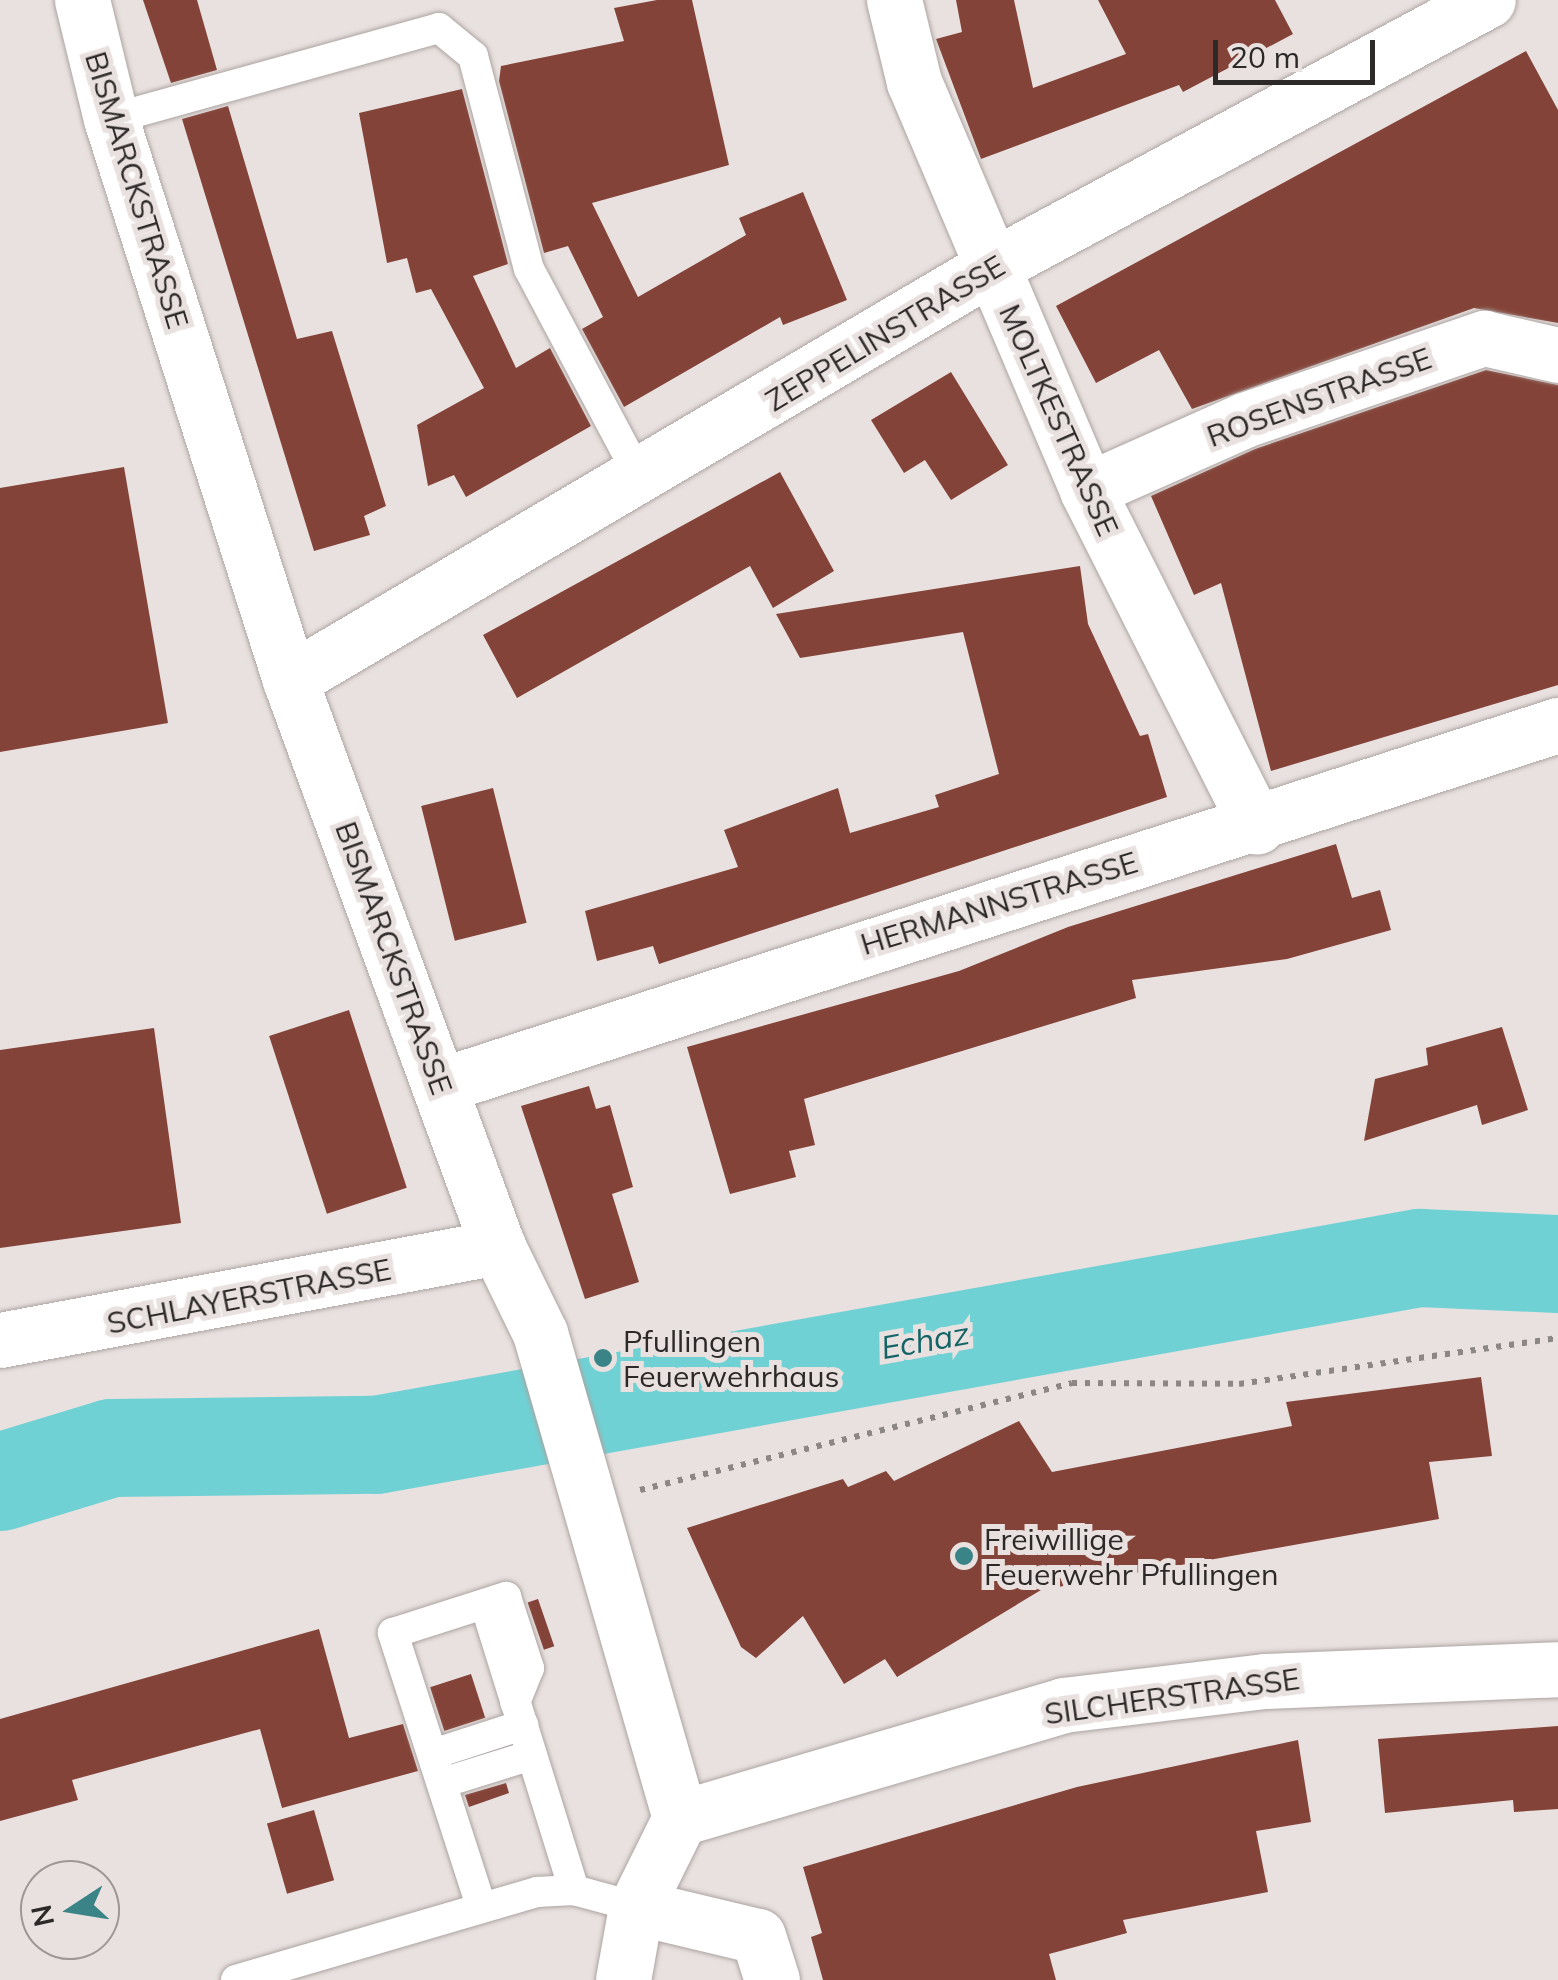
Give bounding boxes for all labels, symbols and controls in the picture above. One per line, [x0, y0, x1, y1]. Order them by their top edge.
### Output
scale bar [1218, 20, 1380, 82]
text: 20 m [1230, 38, 1300, 76]
street label: BISMARCKSTRASSE [78, 47, 196, 333]
street label: ZEPPELINSTRASSE [759, 247, 1011, 419]
street label: MOLTKESTRASSE [992, 299, 1126, 541]
street label: ROSENSTRASSE [1202, 340, 1436, 454]
street label: BISMARCKSTRASSE [328, 817, 460, 1099]
street label: HERMANNSTRASSE [856, 844, 1142, 962]
street label: SCHLAYERSTRASSE [104, 1251, 394, 1341]
water label: Echaz [878, 1313, 972, 1367]
place label: Pfullingen Feuerwehrhaus [623, 1323, 839, 1394]
marker: Pfullingen Feuerwehrhaus [592, 1347, 614, 1369]
place label: Freiwillige Feuerwehr Pfullingen [984, 1521, 1278, 1592]
marker: Freiwillige Feuerwehr Pfullingen [953, 1545, 975, 1567]
street label: SILCHERSTRASSE [1042, 1660, 1302, 1732]
north arrow [20, 1860, 120, 1960]
text: N [23, 1902, 61, 1930]

